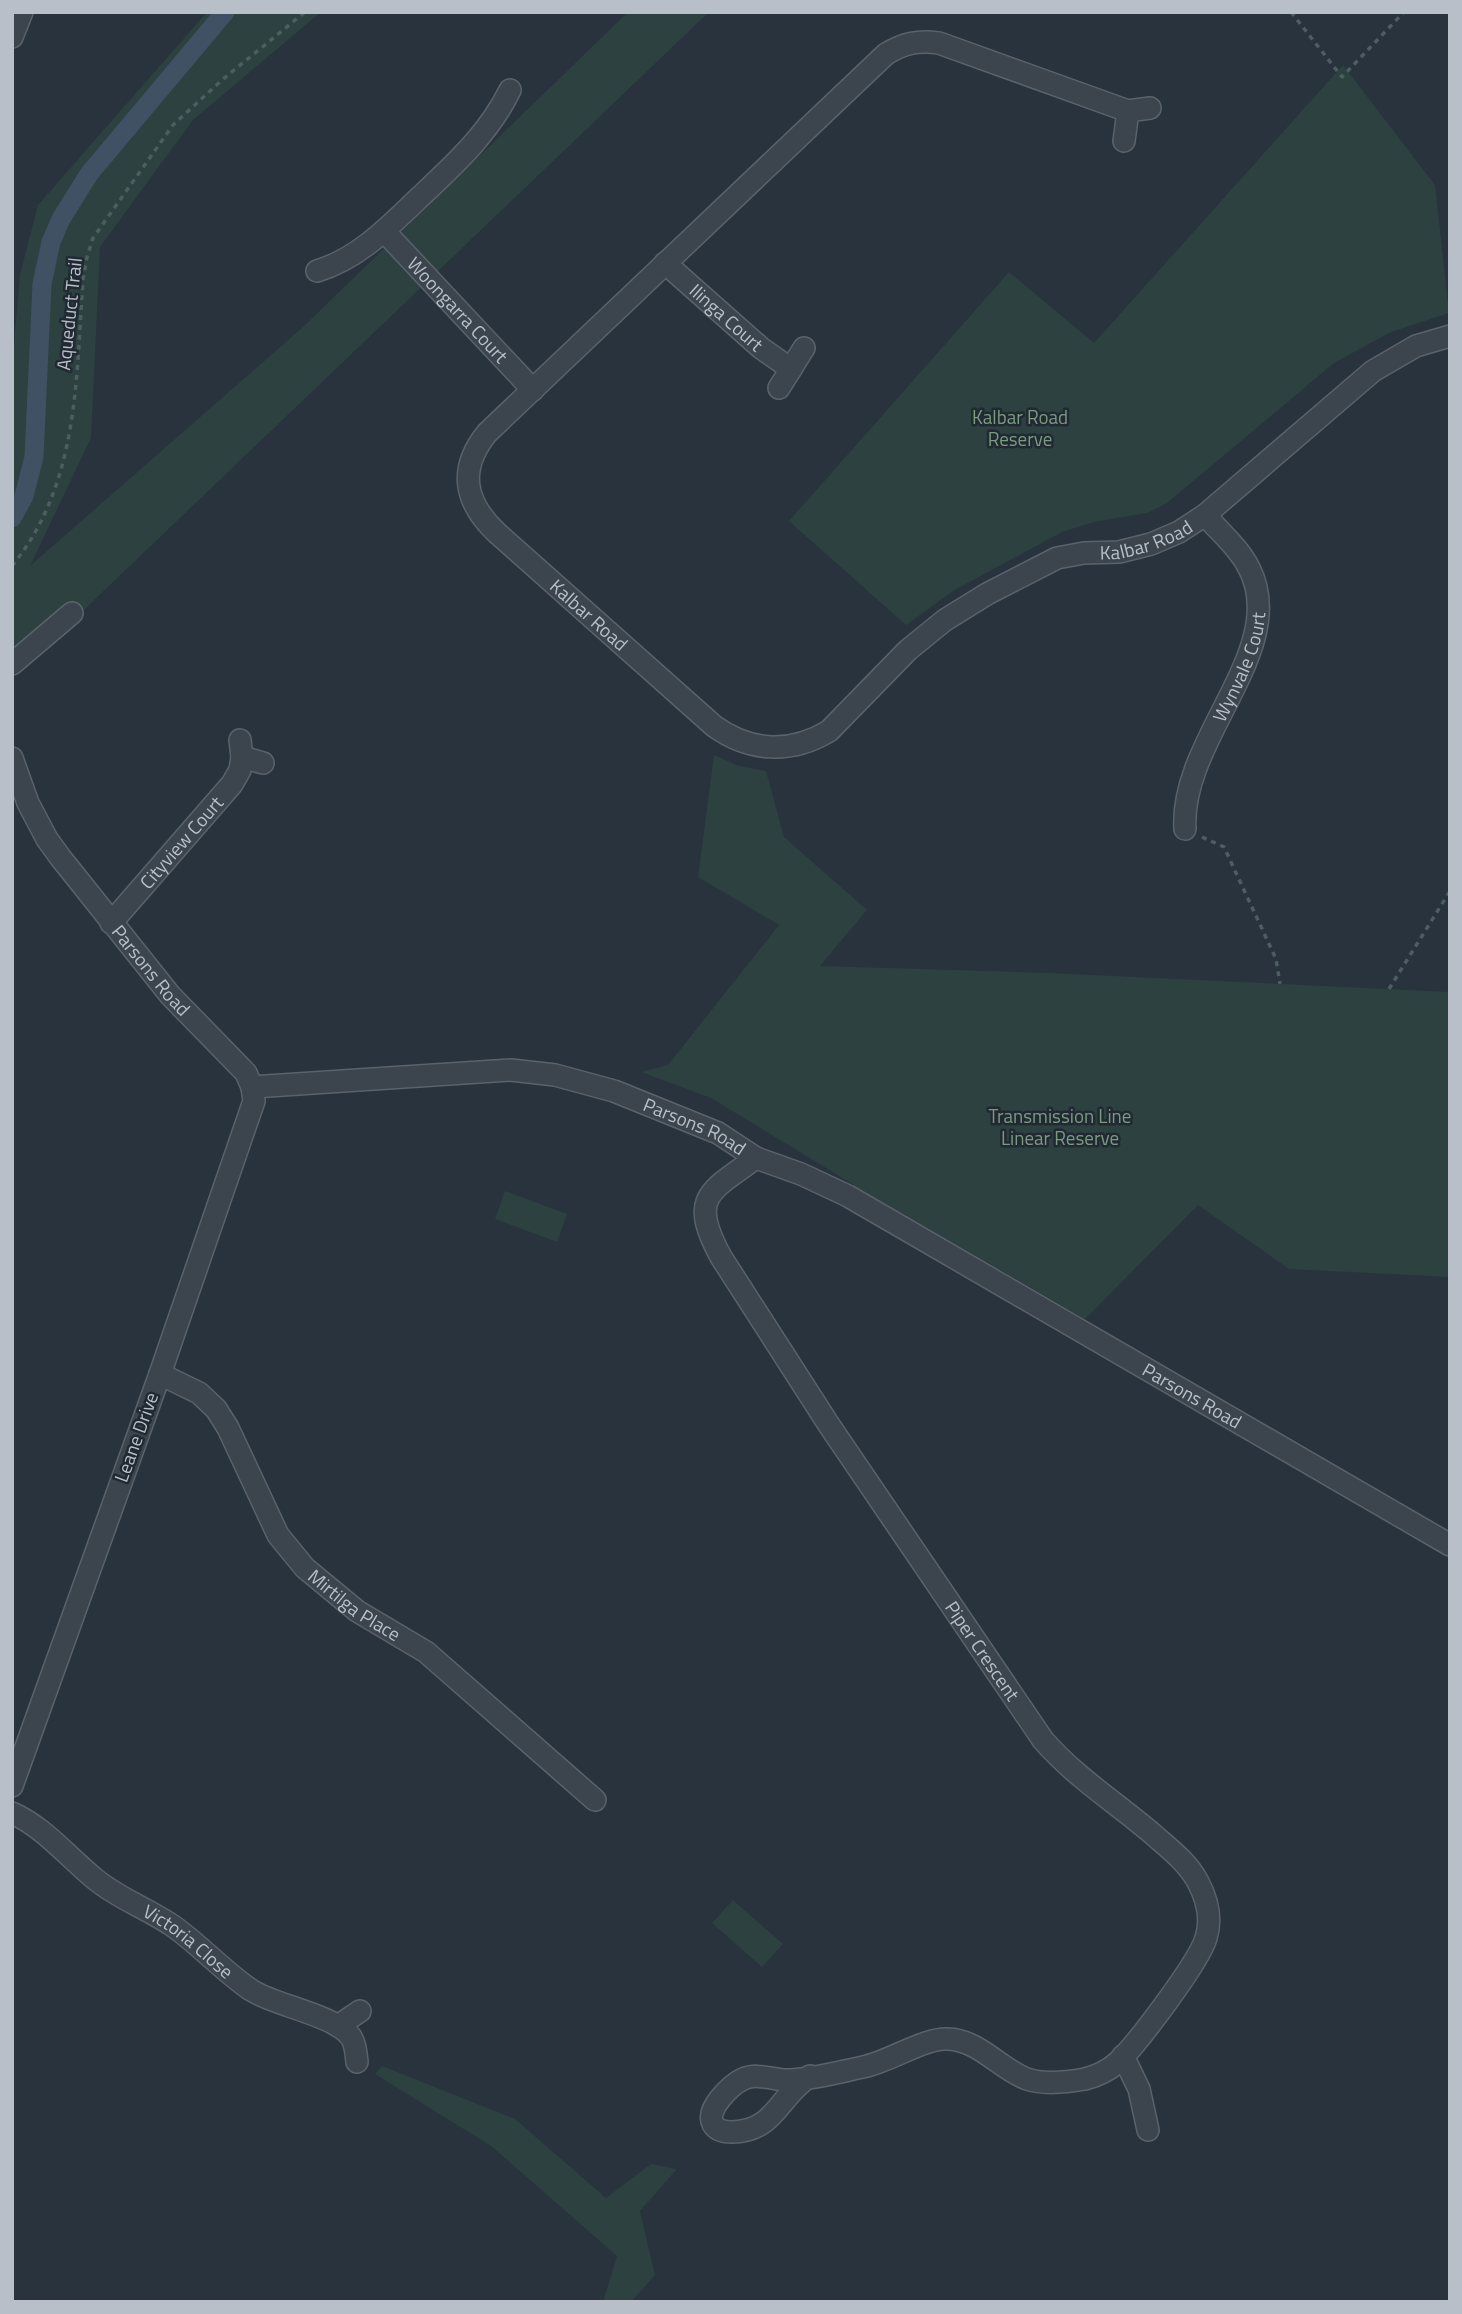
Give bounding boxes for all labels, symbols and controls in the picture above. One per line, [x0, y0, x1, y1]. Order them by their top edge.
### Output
street label: Woongarra Court [401, 250, 516, 369]
street label: Aqueduct Trail [48, 256, 89, 372]
street label: Ilinga Court [683, 276, 770, 358]
park label: Kalbar Road Reserve [972, 402, 1068, 453]
street label: Kalbar Road [1099, 512, 1198, 567]
street label: Kalbar Road [544, 572, 635, 657]
street label: Wynvale Court [1204, 611, 1272, 727]
street label: Cityview Court [132, 789, 230, 895]
street label: Parsons Road [105, 918, 198, 1022]
street label: Parsons Road [639, 1089, 752, 1162]
park label: Transmission Line Linear Reserve [989, 1101, 1131, 1152]
street label: Parsons Road [1137, 1355, 1247, 1435]
street label: Leane Drive [106, 1388, 165, 1486]
street label: Mirtilga Place [302, 1561, 407, 1648]
street label: Piper Crescent [938, 1595, 1028, 1707]
street label: Victoria Close [138, 1896, 240, 1985]

